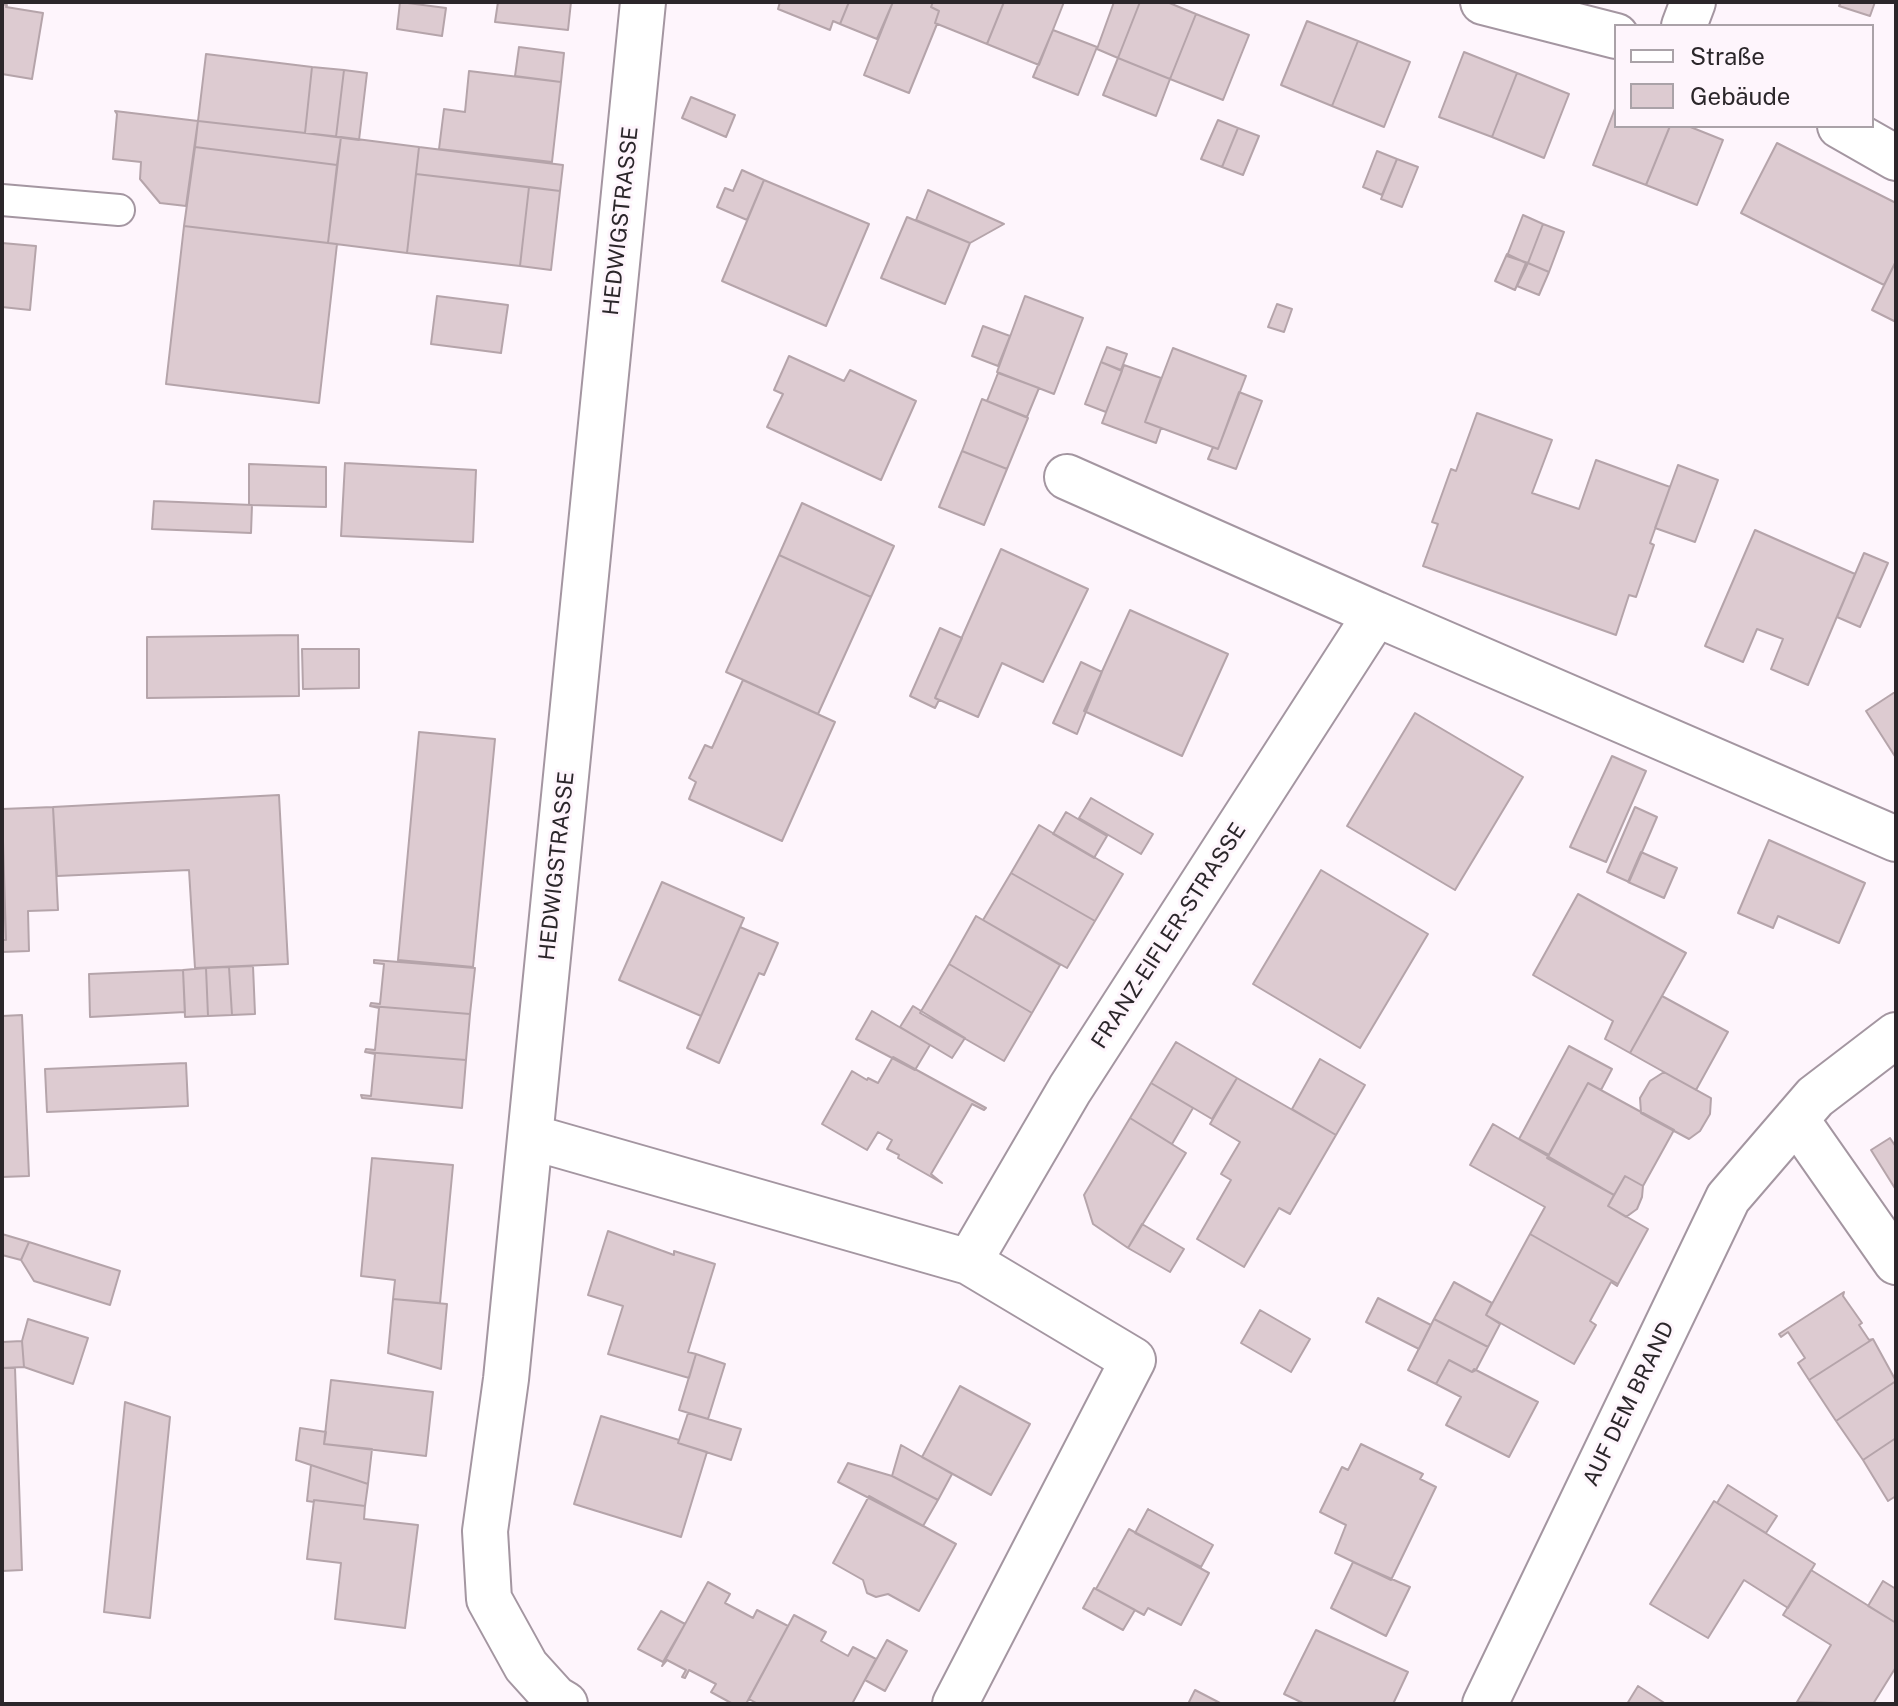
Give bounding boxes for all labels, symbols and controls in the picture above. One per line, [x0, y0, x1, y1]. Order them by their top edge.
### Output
legend [1614, 24, 1874, 128]
text: Straße [1690, 42, 1765, 70]
text: Gebäude [1690, 82, 1790, 110]
street label: HEDWIGSTRASSE [598, 125, 644, 317]
street label: HEDWIGSTRASSE [534, 770, 580, 962]
street label: FRANZ-EIFLER-STRASSE [1086, 818, 1252, 1054]
street label: AUF DEM BRAND [1578, 1317, 1680, 1491]

